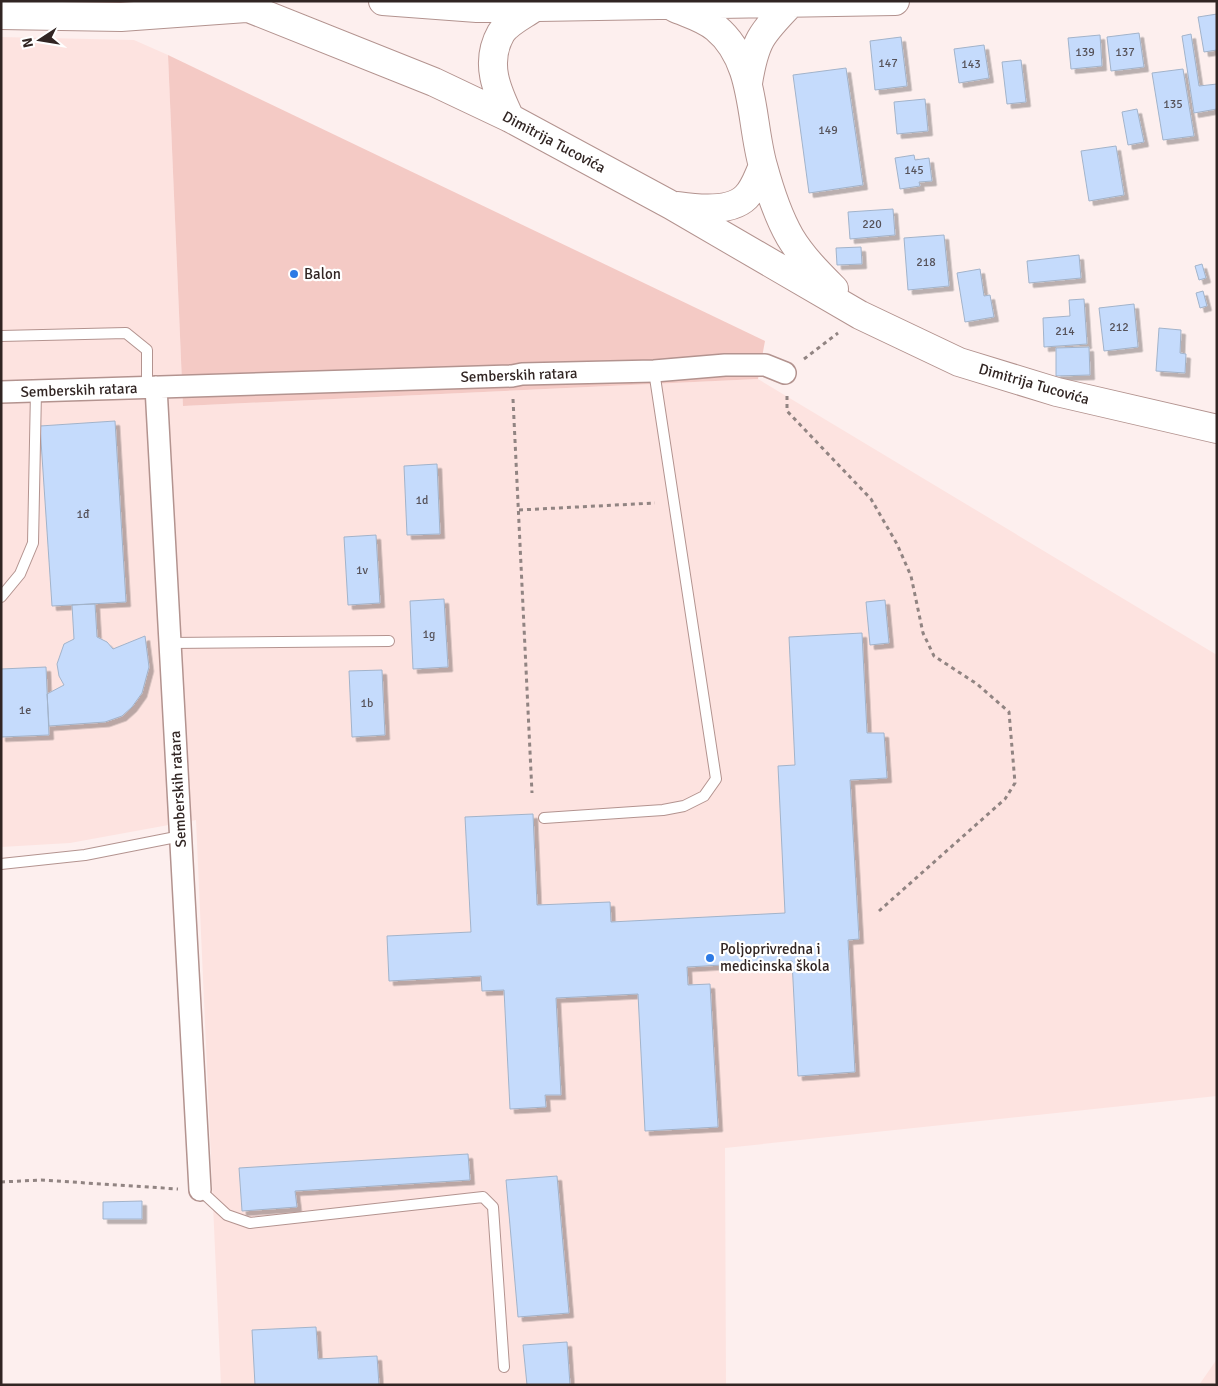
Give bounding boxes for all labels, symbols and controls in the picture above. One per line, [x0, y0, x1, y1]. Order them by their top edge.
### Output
north arrow [15, 15, 65, 65]
text: N [18, 36, 37, 49]
house number: 139 [1075, 45, 1095, 60]
house number: 137 [1115, 45, 1135, 60]
house number: 147 [878, 56, 898, 71]
house number: 143 [961, 57, 981, 72]
house number: 135 [1163, 97, 1183, 112]
street label: Dimitrija Tucovića [499, 107, 609, 177]
house number: 149 [818, 123, 838, 138]
house number: 145 [904, 163, 924, 178]
house number: 220 [862, 217, 882, 232]
house number: 218 [916, 255, 936, 270]
place label: Balon [304, 265, 341, 283]
marker: Balon [288, 268, 300, 280]
house number: 212 [1109, 320, 1129, 335]
house number: 214 [1055, 324, 1075, 339]
street label: Dimitrija Tucovića [977, 360, 1091, 408]
street label: Semberskih ratara [460, 364, 578, 386]
street label: Semberskih ratara [20, 379, 138, 401]
house number: 1d [416, 493, 428, 508]
house number: 1đ [77, 507, 90, 522]
house number: 1v [356, 563, 369, 578]
house number: 1g [423, 627, 435, 642]
house number: 1b [361, 696, 373, 711]
house number: 1e [19, 703, 31, 718]
street label: Semberskih ratara [166, 730, 190, 848]
place label: Poljoprivredna i medicinska škola [720, 940, 830, 975]
marker: Poljoprivredna i medicinska škola [704, 952, 716, 964]

